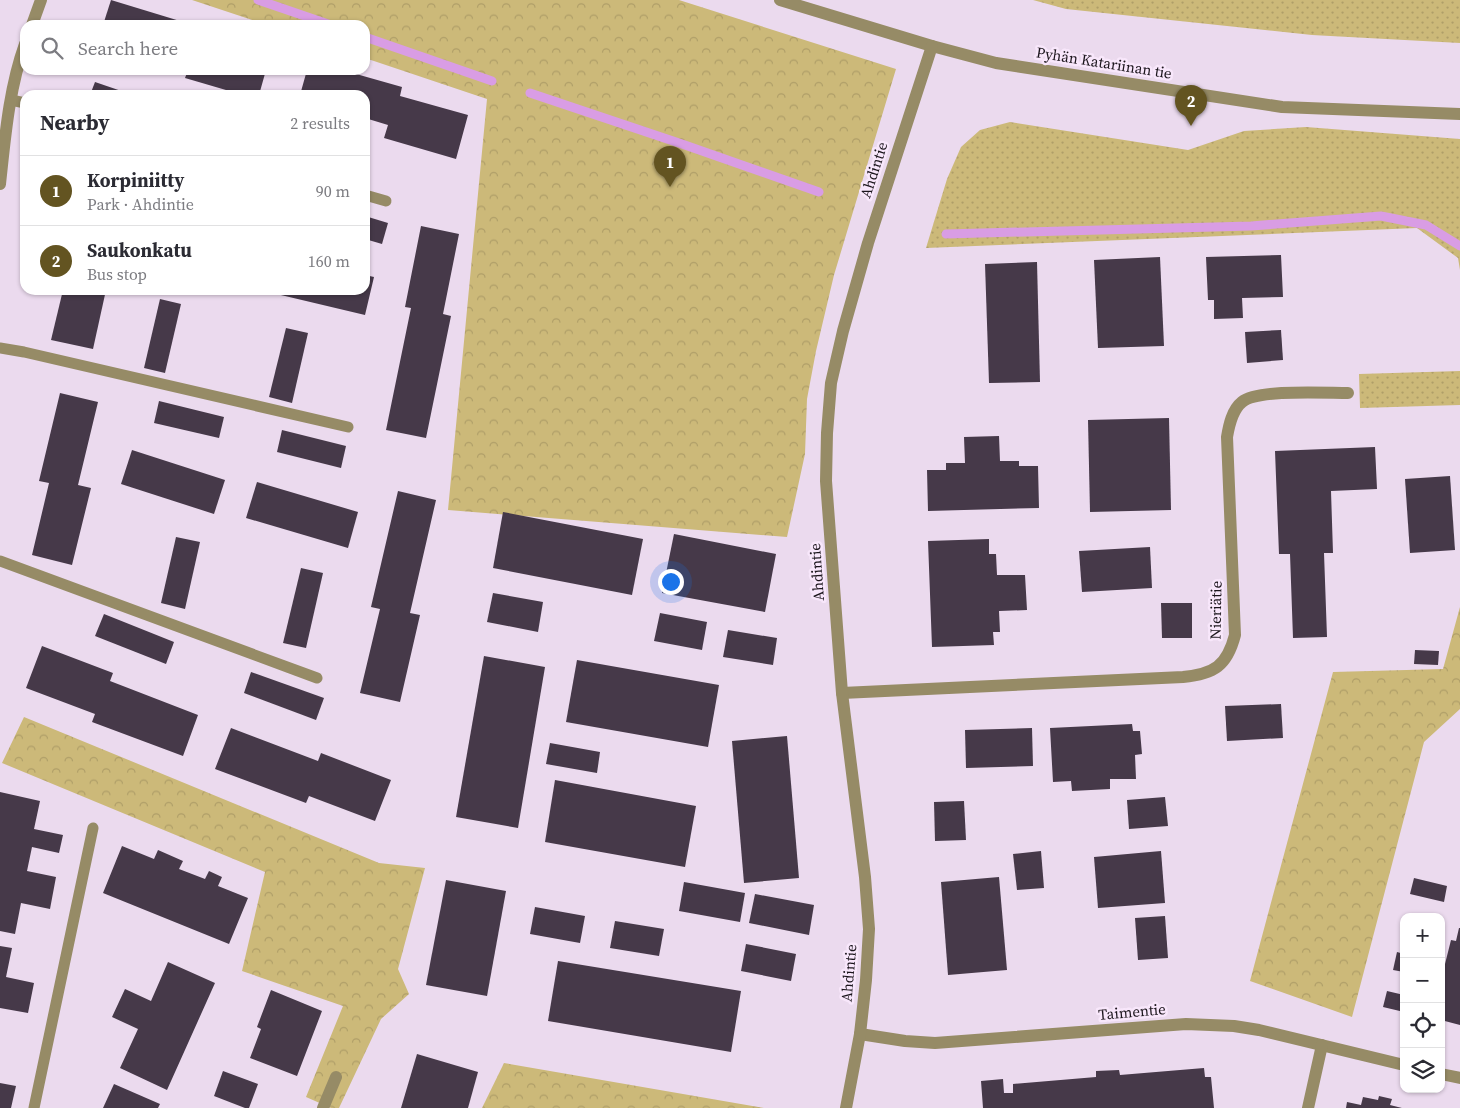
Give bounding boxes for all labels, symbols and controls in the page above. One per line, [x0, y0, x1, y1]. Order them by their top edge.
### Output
search box [20, 20, 370, 75]
icon: search [38, 34, 66, 62]
text: Search here [78, 35, 178, 61]
street label: Pyhän Katariinan tie [1035, 41, 1174, 84]
pin: 2 [1175, 85, 1207, 126]
text: Nearby [40, 108, 110, 137]
text: 2 results [290, 112, 350, 134]
street label: Ahdintie [855, 139, 893, 201]
pin: 1 [654, 146, 686, 187]
text: Korpiniitty [87, 167, 184, 193]
text: 1 [52, 180, 60, 202]
text: 90 m [316, 180, 350, 202]
text: Park · Ahdintie [87, 193, 194, 215]
text: Saukonkatu [87, 237, 192, 263]
text: 2 [52, 250, 60, 272]
text: 160 m [308, 250, 350, 272]
text: Bus stop [87, 263, 147, 285]
street label: Ahdintie [804, 542, 829, 602]
your location [658, 569, 684, 595]
street label: Nieriätie [1204, 580, 1227, 639]
map controls [1400, 913, 1445, 1093]
button: + [1400, 913, 1445, 958]
street label: Ahdintie [836, 943, 862, 1003]
button: − [1400, 958, 1445, 1003]
street label: Taimentie [1097, 998, 1167, 1025]
button: locate [1400, 1003, 1445, 1048]
button: layers [1400, 1048, 1445, 1093]

